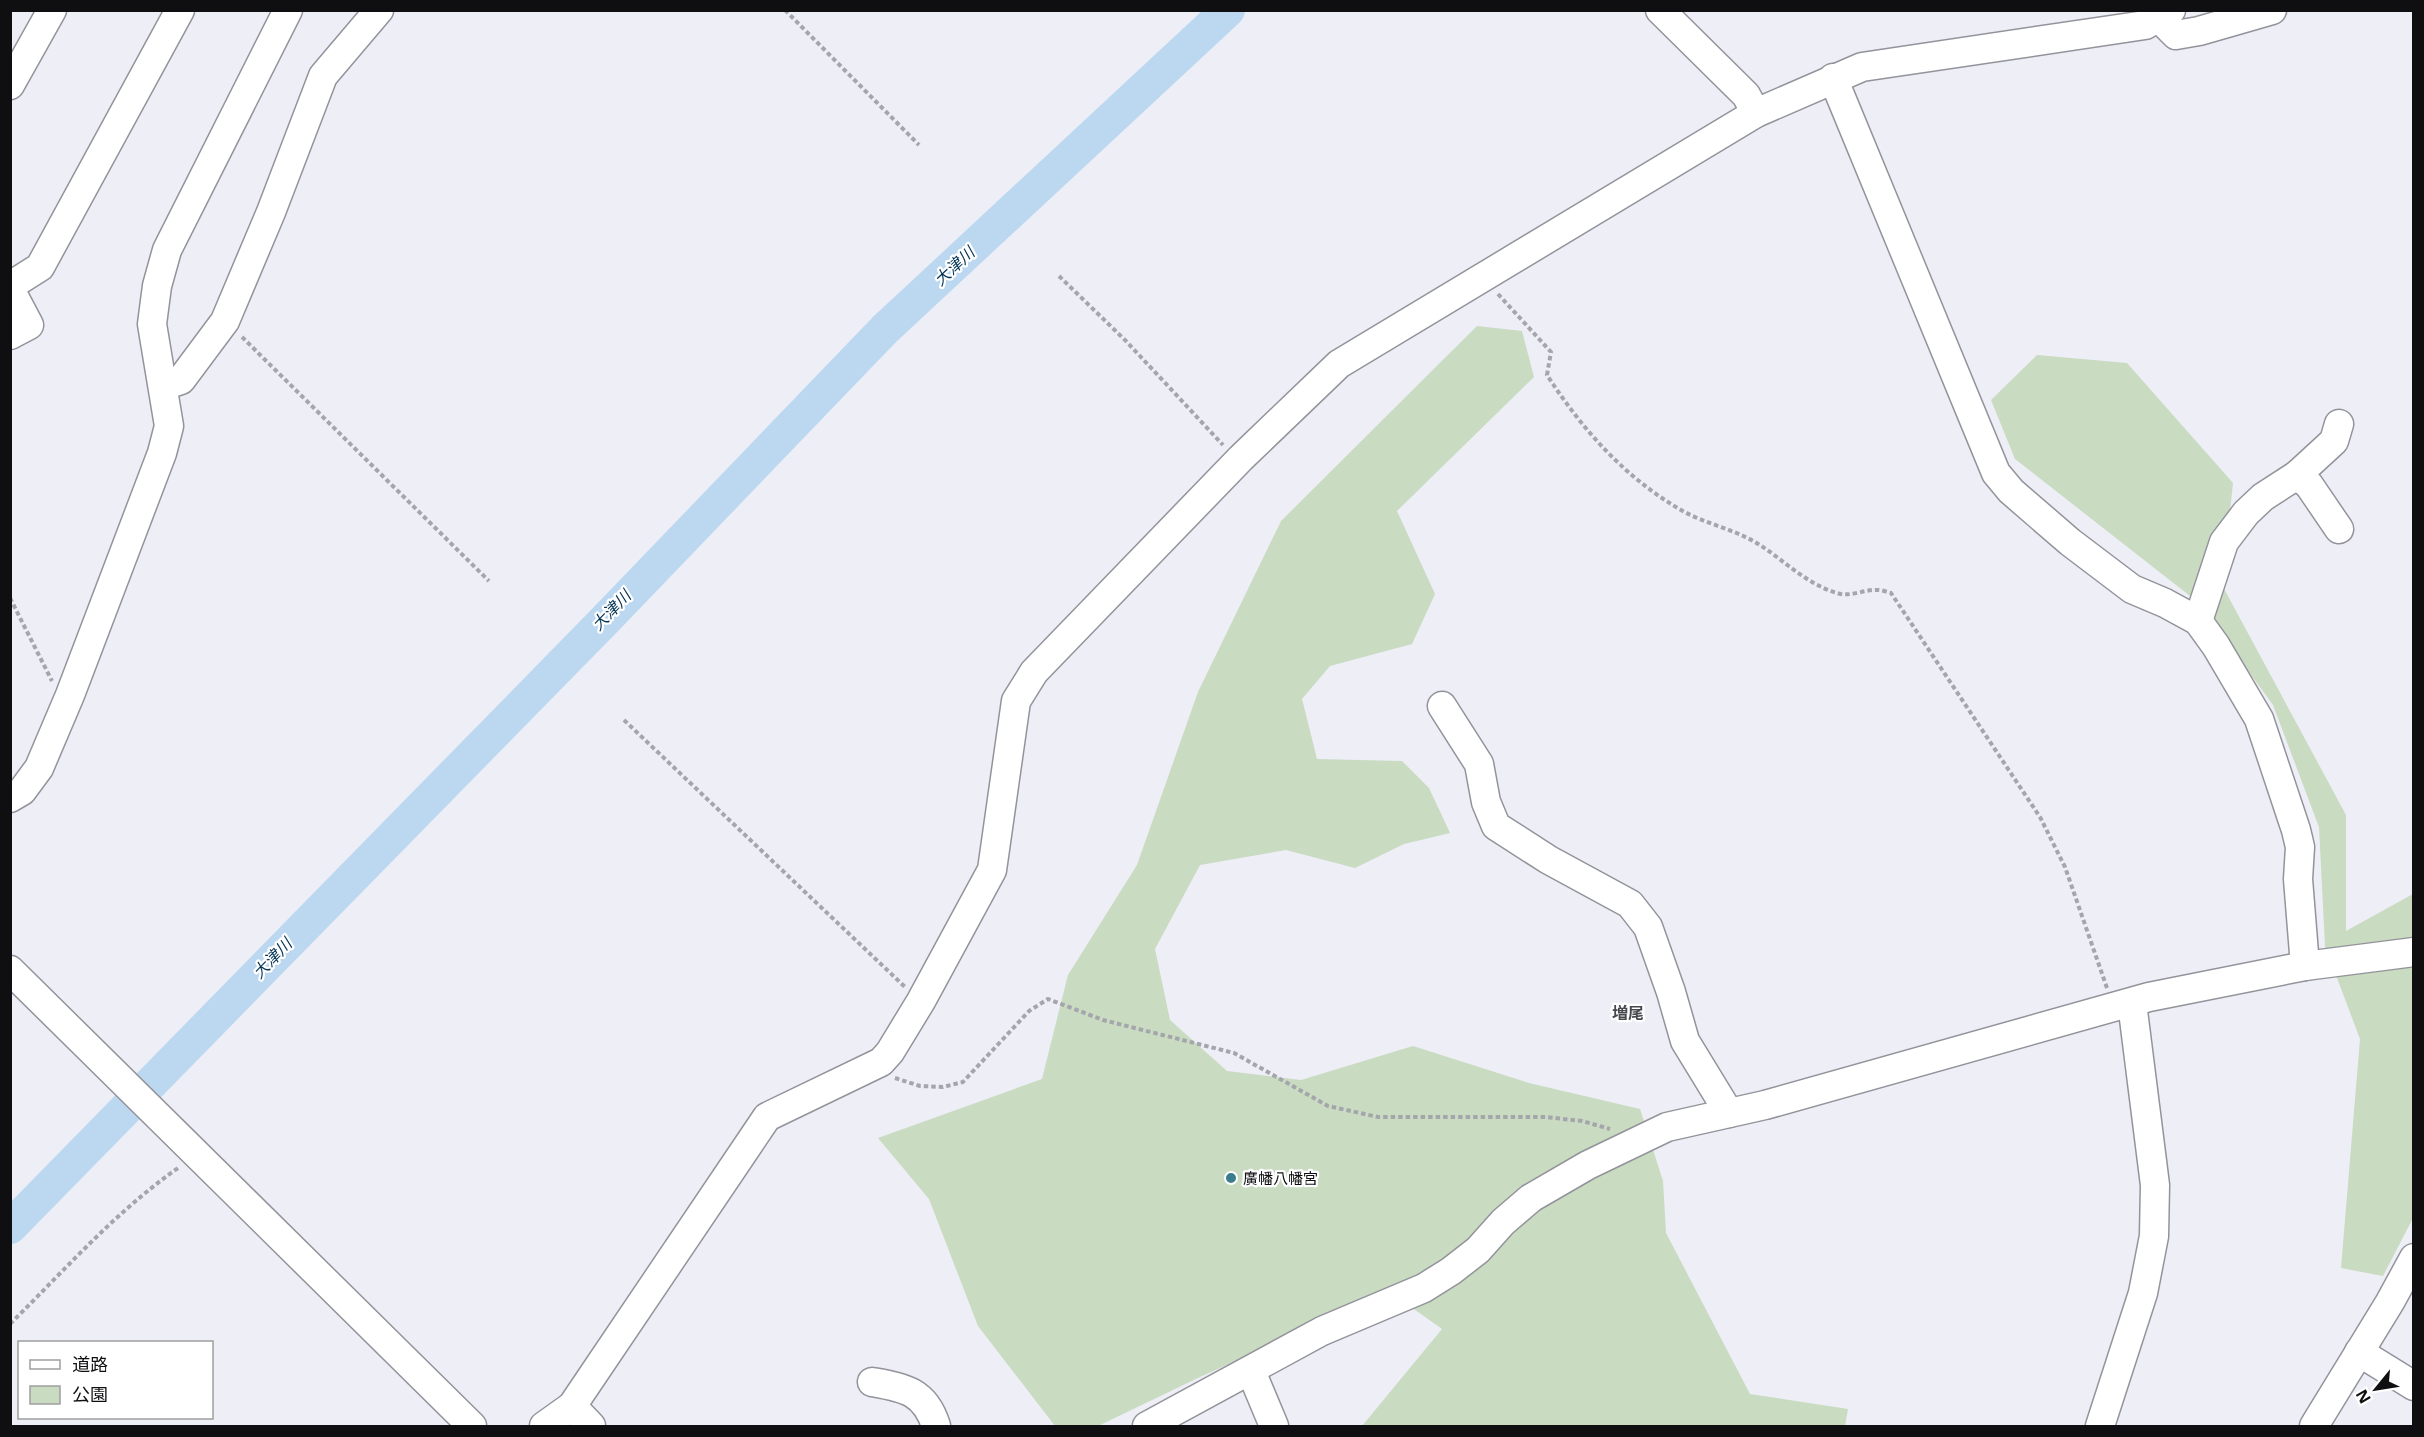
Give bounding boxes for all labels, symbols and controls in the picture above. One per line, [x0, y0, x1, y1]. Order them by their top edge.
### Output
water label: 大津川 [929, 240, 981, 290]
water label: 大津川 [586, 584, 637, 635]
water label: 大津川 [247, 932, 298, 983]
district label: 増尾 [1612, 1002, 1644, 1024]
place label: 廣幡八幡宮 [1243, 1168, 1318, 1188]
marker: 廣幡八幡宮 [1224, 1171, 1238, 1185]
legend [18, 1341, 213, 1419]
text: 道路 [72, 1352, 108, 1376]
north arrow [2346, 1359, 2406, 1419]
text: 公園 [72, 1382, 108, 1406]
text: N [2350, 1385, 2376, 1408]

